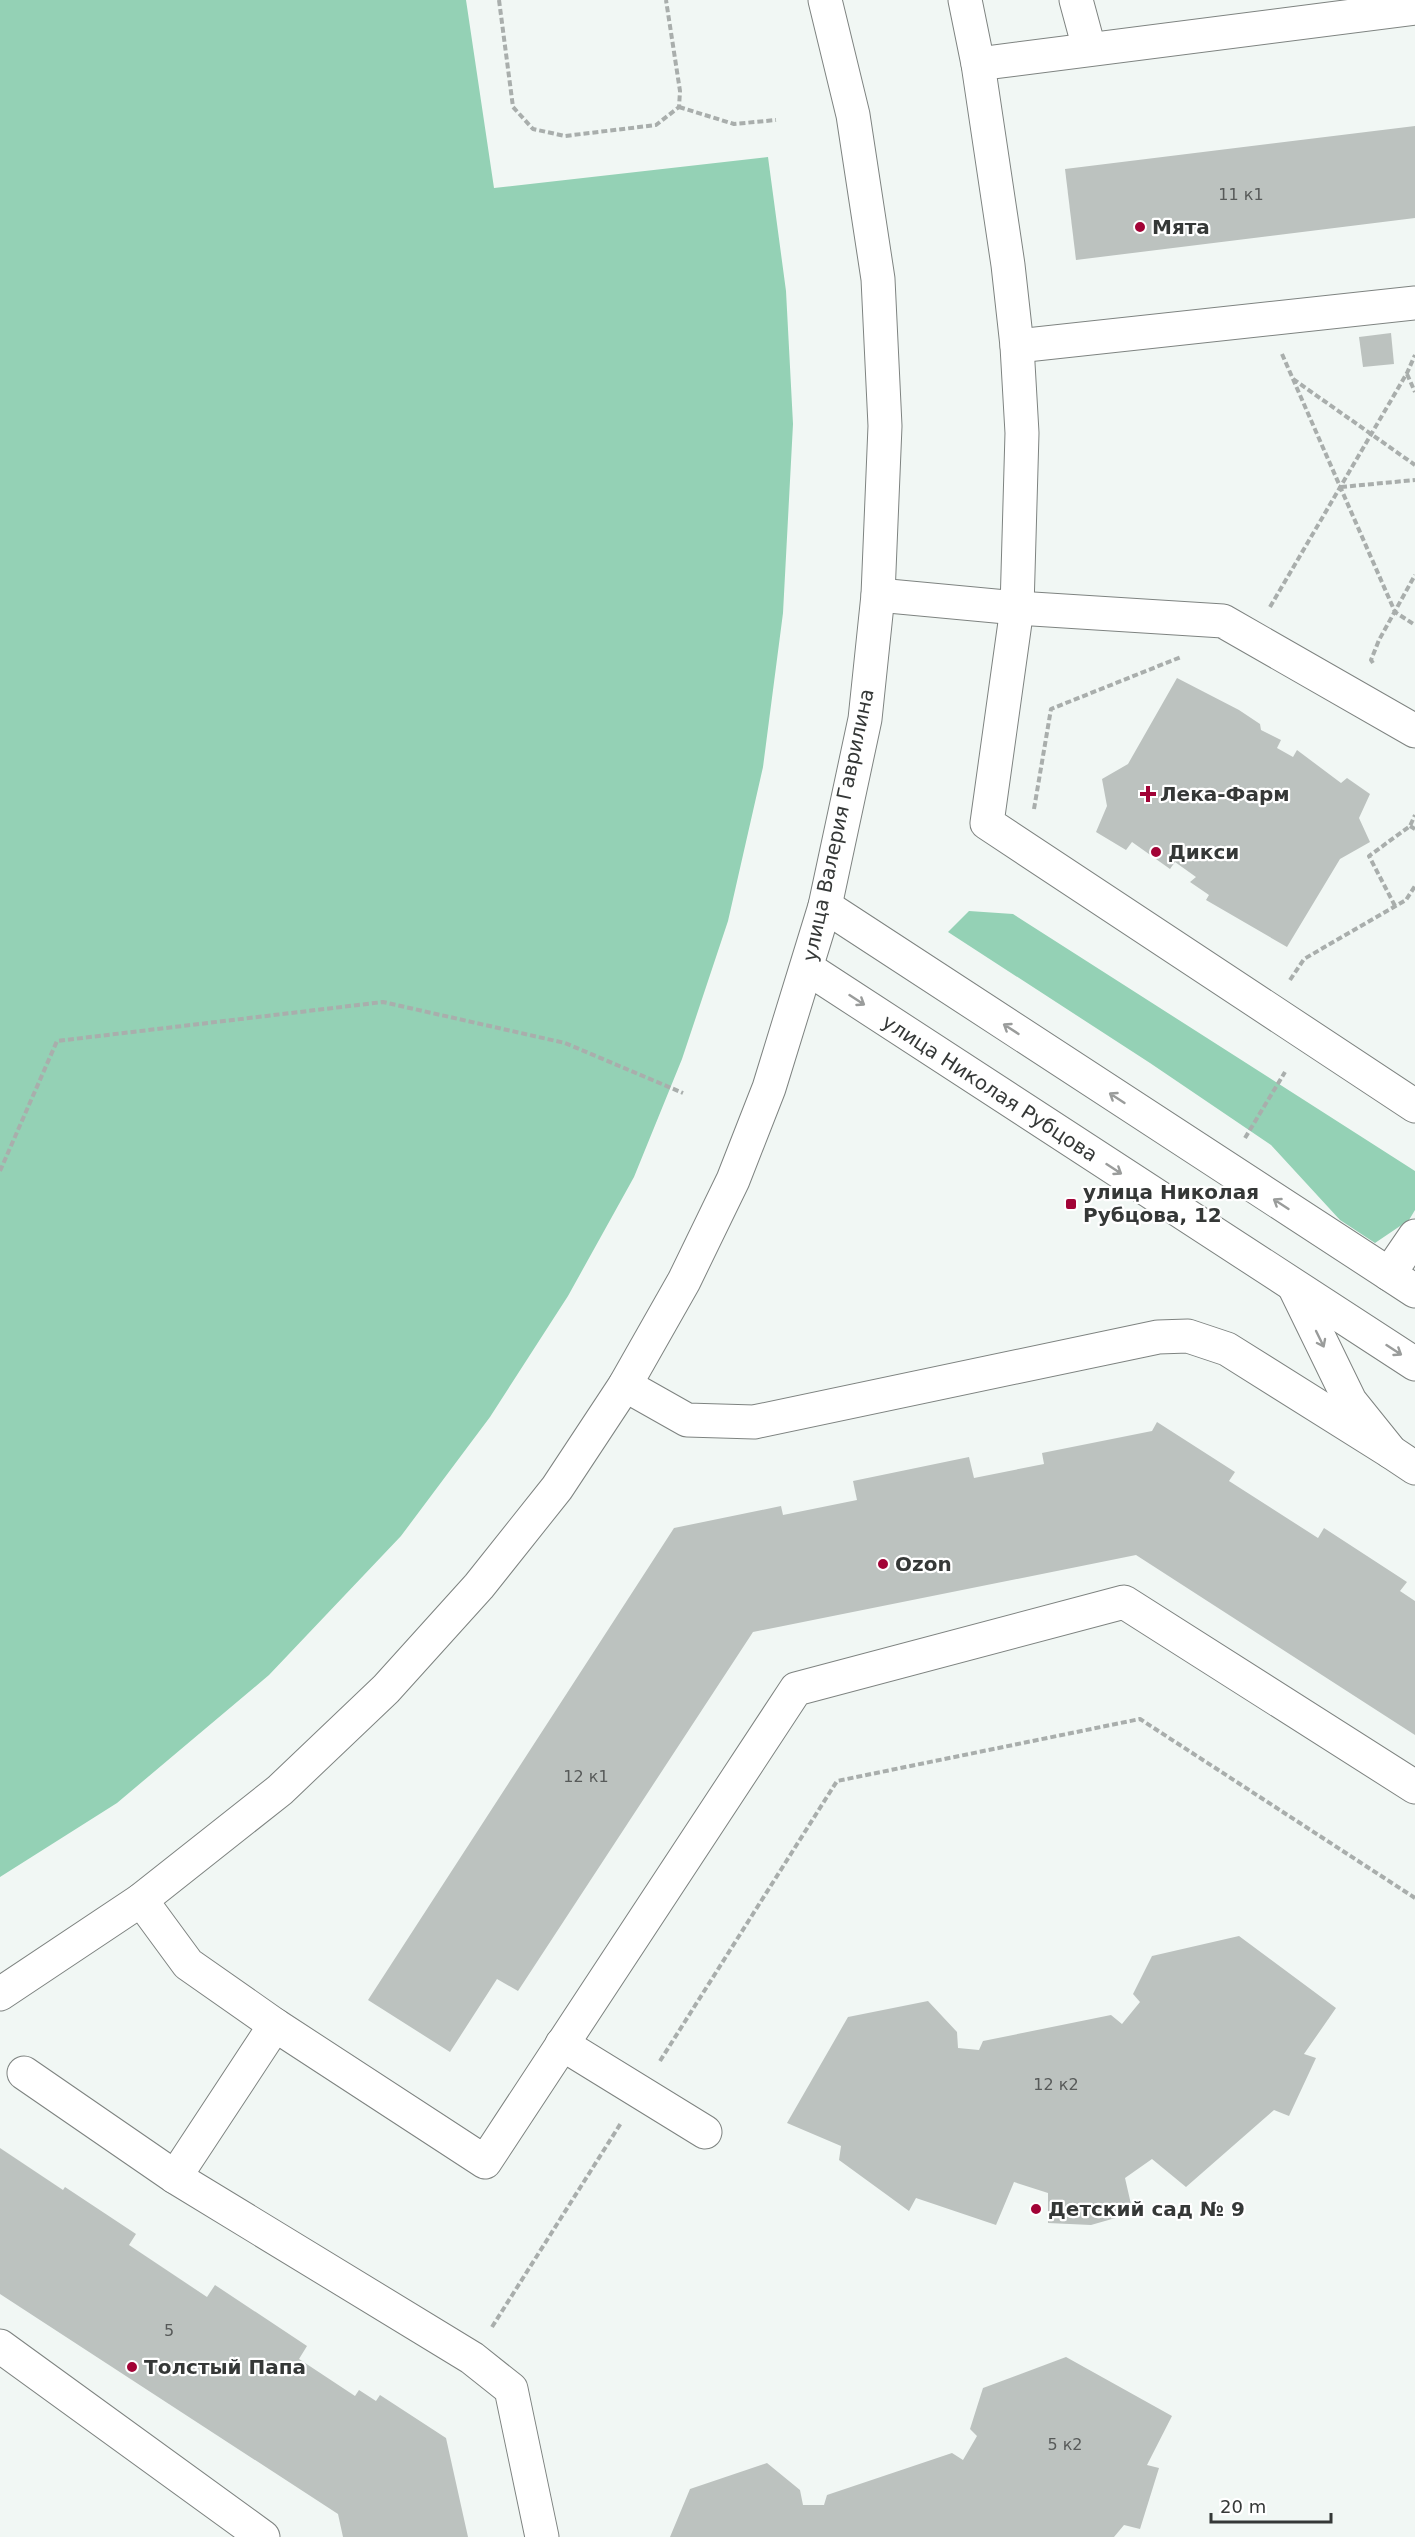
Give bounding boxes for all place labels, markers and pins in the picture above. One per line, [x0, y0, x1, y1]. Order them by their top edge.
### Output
place label: Мята [1152, 215, 1210, 239]
marker: Мята [1133, 220, 1147, 234]
place label: Лека-Фарм [1160, 782, 1290, 806]
marker: Лека-Фарм [1141, 787, 1155, 801]
place label: Дикси [1168, 840, 1239, 864]
marker: Дикси [1149, 845, 1163, 859]
place label: улица Николая Рубцова, 12 [1083, 1180, 1259, 1227]
marker: улица Николая Рубцова, 12 [1064, 1197, 1078, 1211]
place label: Ozon [895, 1552, 952, 1576]
marker: Ozon [876, 1557, 890, 1571]
place label: Детский сад № 9 [1048, 2197, 1245, 2221]
marker: Детский сад № 9 [1029, 2202, 1043, 2216]
place label: Толстый Папа [144, 2355, 306, 2379]
marker: Толстый Папа [125, 2360, 139, 2374]

